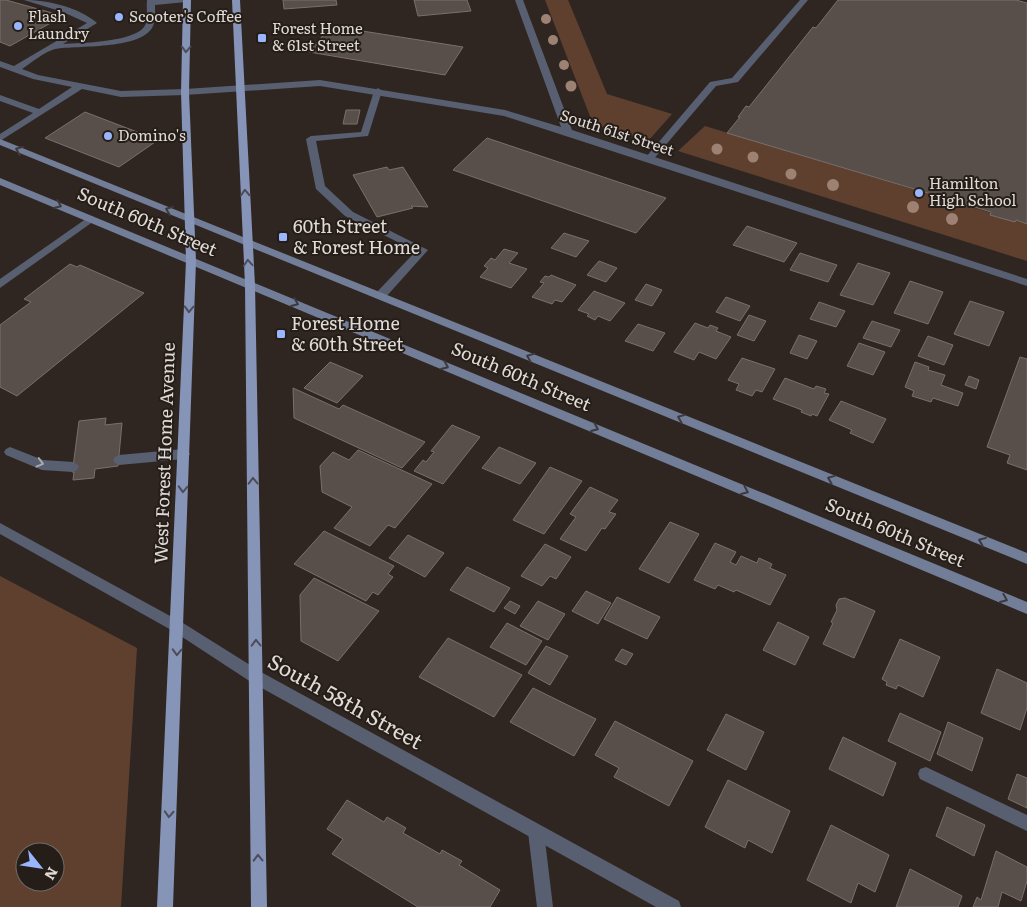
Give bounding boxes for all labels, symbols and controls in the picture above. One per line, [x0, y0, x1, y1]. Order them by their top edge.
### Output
place label: Flash Laundry [28, 4, 90, 44]
place label: Scooter's Coffee [129, 4, 242, 27]
marker: Scooter's Coffee [113, 11, 125, 23]
place label: Forest Home & 61st Street [272, 16, 363, 56]
marker: Flash Laundry [12, 20, 24, 32]
marker: Forest Home & 61st Street [256, 32, 268, 44]
one-way arrow [181, 45, 191, 53]
street label: South 61st Street [558, 102, 677, 161]
place label: Domino's [118, 123, 186, 146]
marker: Domino's [102, 130, 114, 142]
one-way arrow [15, 145, 23, 155]
place label: Hamilton High School [929, 171, 1016, 211]
street label: South 60th Street [74, 179, 222, 262]
marker: Hamilton High School [913, 187, 925, 199]
one-way arrow [239, 189, 250, 197]
one-way arrow [53, 199, 62, 210]
one-way arrow [165, 206, 174, 217]
place label: 60th Street & Forest Home [293, 212, 420, 260]
marker: 60th Street & Forest Home [277, 231, 289, 243]
one-way arrow [243, 259, 254, 267]
one-way arrow [290, 297, 299, 308]
one-way arrow [184, 306, 194, 314]
place label: Forest Home & 60th Street [291, 309, 404, 357]
marker: Forest Home & 60th Street [275, 328, 287, 340]
street label: South 60th Street [448, 334, 596, 417]
street label: West Forest Home Avenue [146, 342, 181, 564]
one-way arrow [527, 352, 535, 362]
one-way arrow [440, 360, 449, 370]
one-way arrow [677, 414, 686, 424]
one-way arrow [590, 422, 599, 433]
one-way arrow [36, 457, 45, 468]
one-way arrow [827, 475, 836, 486]
one-way arrow [248, 477, 258, 484]
one-way arrow [740, 484, 749, 495]
one-way arrow [177, 486, 188, 494]
street label: South 60th Street [822, 490, 970, 573]
one-way arrow [978, 536, 987, 547]
one-way arrow [999, 592, 1008, 603]
one-way arrow [251, 639, 261, 647]
street label: South 58th Street [263, 644, 430, 756]
one-way arrow [171, 648, 182, 656]
one-way arrow [164, 810, 175, 818]
north arrow [15, 842, 65, 892]
one-way arrow [253, 854, 264, 862]
text: N [40, 864, 64, 884]

